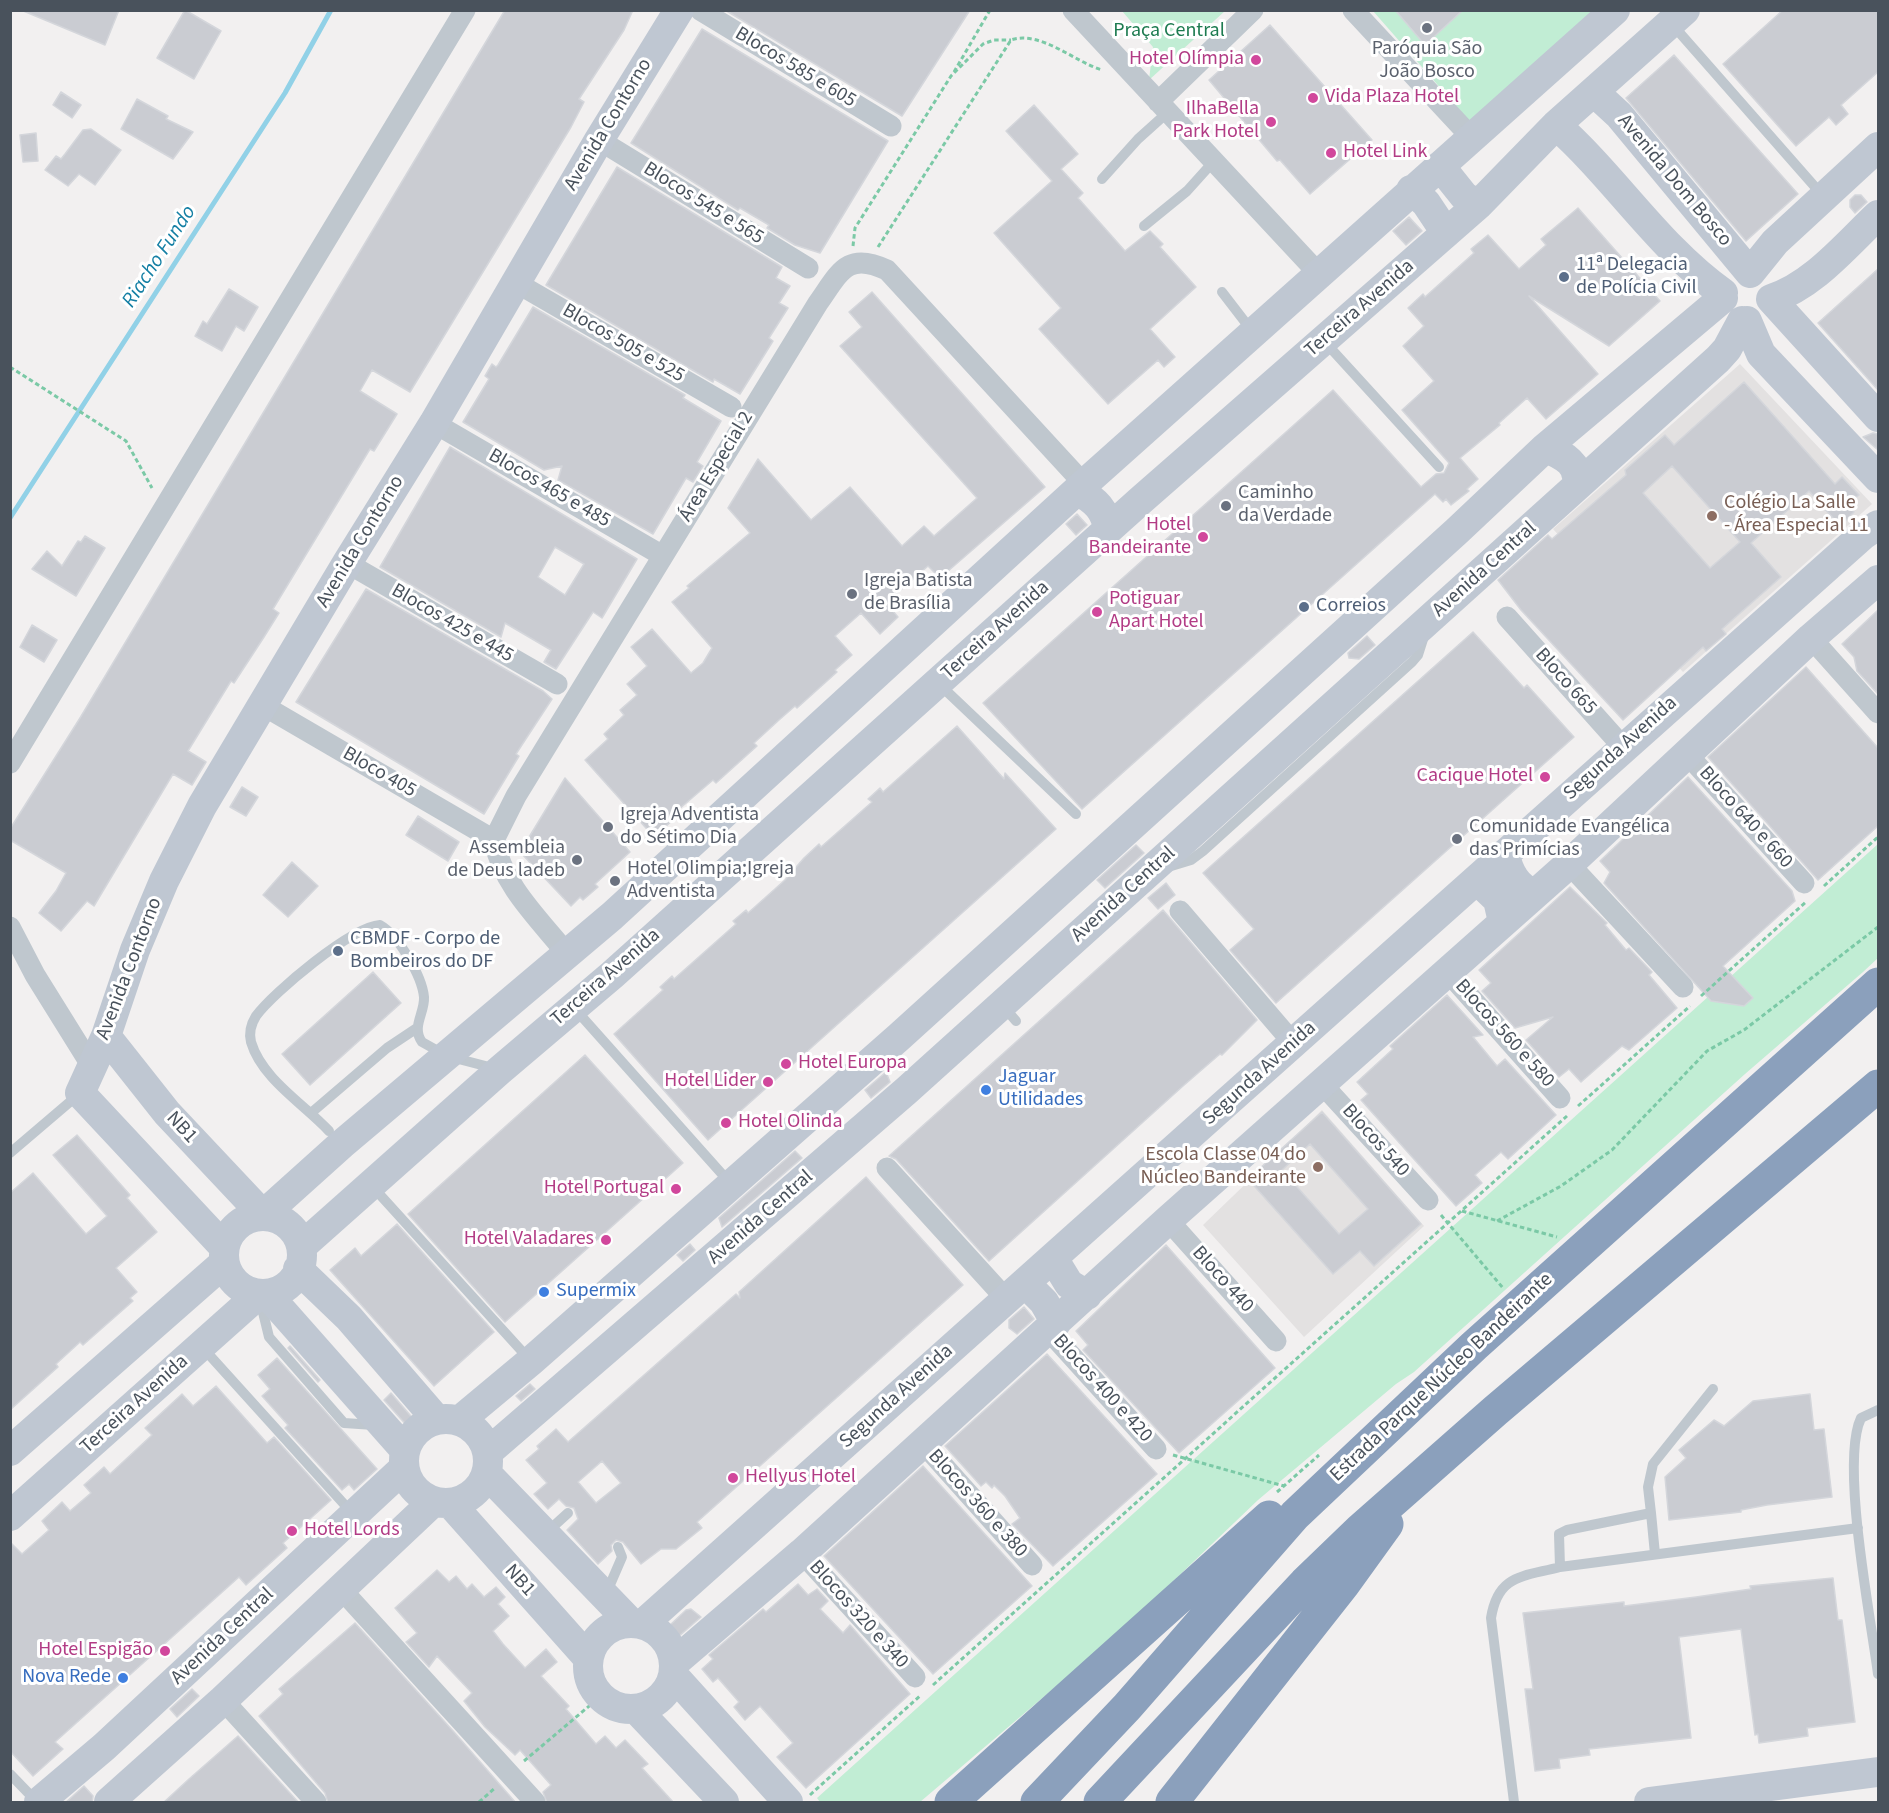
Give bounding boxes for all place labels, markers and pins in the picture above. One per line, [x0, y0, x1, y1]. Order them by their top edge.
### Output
marker: Paróquia São João Bosco [1420, 21, 1434, 35]
place label: Paróquia São João Bosco [1372, 38, 1482, 85]
place label: Hotel Olímpia [1129, 48, 1244, 72]
marker: Hotel Olímpia [1249, 53, 1263, 67]
place label: Vida Plaza Hotel [1325, 86, 1459, 110]
marker: Vida Plaza Hotel [1306, 91, 1320, 105]
place label: IlhaBella Park Hotel [1173, 98, 1259, 145]
marker: IlhaBella Park Hotel [1264, 115, 1278, 129]
place label: Hotel Link [1343, 141, 1428, 165]
marker: Hotel Link [1324, 146, 1338, 160]
place label: 11ª Delegacia de Polícia Civil [1576, 254, 1697, 301]
marker: 11ª Delegacia de Polícia Civil [1557, 270, 1571, 284]
place label: Caminho da Verdade [1238, 482, 1332, 529]
place label: Colégio La Salle - Área Especial 11 [1724, 492, 1869, 539]
marker: Caminho da Verdade [1219, 499, 1233, 513]
marker: Colégio La Salle - Área Especial 11 [1705, 509, 1719, 523]
place label: Hotel Bandeirante [1088, 514, 1191, 561]
marker: Hotel Bandeirante [1196, 530, 1210, 544]
place label: Igreja Batista de Brasília [864, 570, 973, 617]
marker: Igreja Batista de Brasília [845, 587, 859, 601]
place label: Potiguar Apart Hotel [1109, 588, 1204, 635]
place label: Correios [1316, 595, 1386, 619]
marker: Correios [1297, 600, 1311, 614]
marker: Potiguar Apart Hotel [1090, 605, 1104, 619]
place label: Cacique Hotel [1417, 765, 1533, 789]
marker: Cacique Hotel [1538, 770, 1552, 784]
place label: Igreja Adventista do Sétimo Dia [620, 804, 759, 851]
place label: Comunidade Evangélica das Primícias [1469, 816, 1670, 863]
marker: Igreja Adventista do Sétimo Dia [601, 820, 615, 834]
marker: Comunidade Evangélica das Primícias [1450, 832, 1464, 846]
place label: Assembleia de Deus ladeb [447, 837, 565, 884]
marker: Assembleia de Deus ladeb [570, 853, 584, 867]
place label: Hotel Olimpia;Igreja Adventista [627, 858, 794, 905]
marker: Hotel Olimpia;Igreja Adventista [608, 874, 622, 888]
place label: CBMDF - Corpo de Bombeiros do DF [350, 928, 500, 975]
marker: CBMDF - Corpo de Bombeiros do DF [331, 944, 345, 958]
place label: Hotel Europa [798, 1052, 907, 1076]
marker: Hotel Europa [779, 1057, 793, 1071]
place label: Jaguar Utilidades [998, 1066, 1083, 1113]
place label: Hotel Lider [664, 1070, 756, 1094]
marker: Hotel Lider [761, 1075, 775, 1089]
marker: Jaguar Utilidades [979, 1083, 993, 1097]
place label: Hotel Olinda [738, 1111, 842, 1135]
marker: Hotel Olinda [719, 1116, 733, 1130]
place label: Escola Classe 04 do Núcleo Bandeirante [1141, 1144, 1306, 1191]
marker: Escola Classe 04 do Núcleo Bandeirante [1311, 1160, 1325, 1174]
place label: Hotel Portugal [544, 1177, 664, 1201]
marker: Hotel Portugal [669, 1182, 683, 1196]
place label: Hotel Valadares [464, 1228, 594, 1252]
marker: Hotel Valadares [599, 1233, 613, 1247]
place label: Supermix [556, 1280, 636, 1304]
marker: Supermix [537, 1285, 551, 1299]
place label: Hellyus Hotel [745, 1466, 856, 1490]
marker: Hellyus Hotel [726, 1471, 740, 1485]
place label: Hotel Lords [304, 1519, 400, 1543]
marker: Hotel Lords [285, 1524, 299, 1538]
place label: Hotel Espigão [38, 1639, 153, 1663]
marker: Hotel Espigão [158, 1644, 172, 1658]
place label: Nova Rede [22, 1666, 111, 1690]
marker: Nova Rede [116, 1671, 130, 1685]

